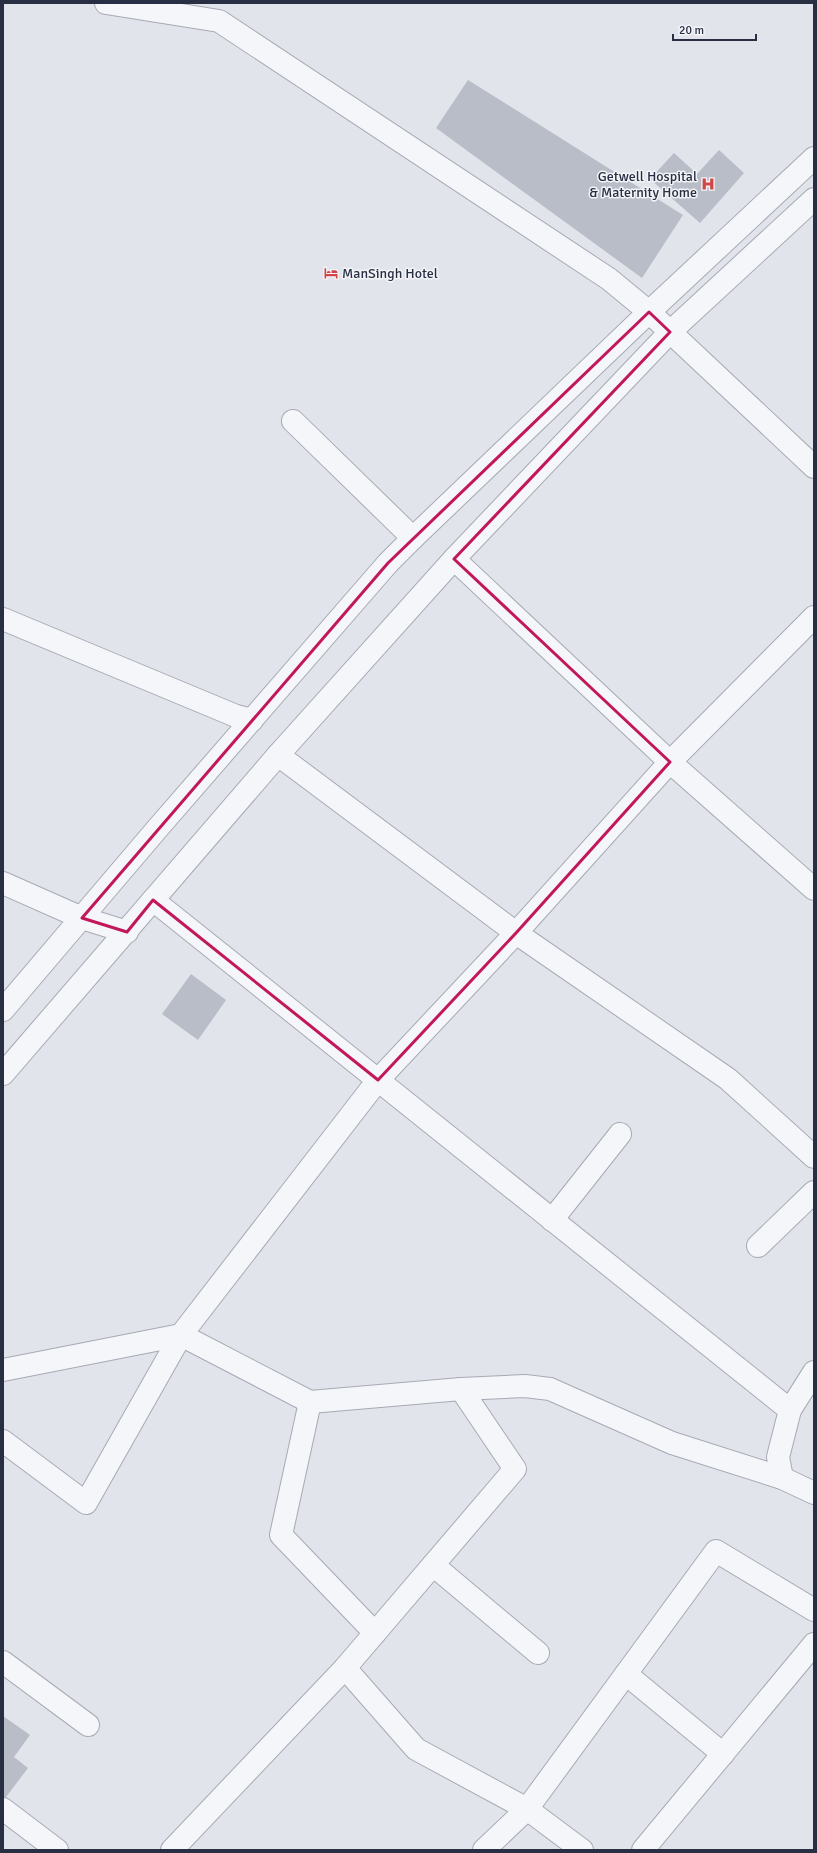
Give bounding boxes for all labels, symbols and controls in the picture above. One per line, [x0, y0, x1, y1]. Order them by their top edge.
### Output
scale bar [673, 16, 756, 42]
text: 20 m [679, 23, 704, 38]
place label: Getwell Hospital & Maternity Home [589, 168, 697, 201]
hospital icon: Getwell Hospital & Maternity Home [700, 176, 716, 192]
hotel icon: ManSingh Hotel [323, 265, 339, 281]
place label: ManSingh Hotel [342, 265, 438, 282]

